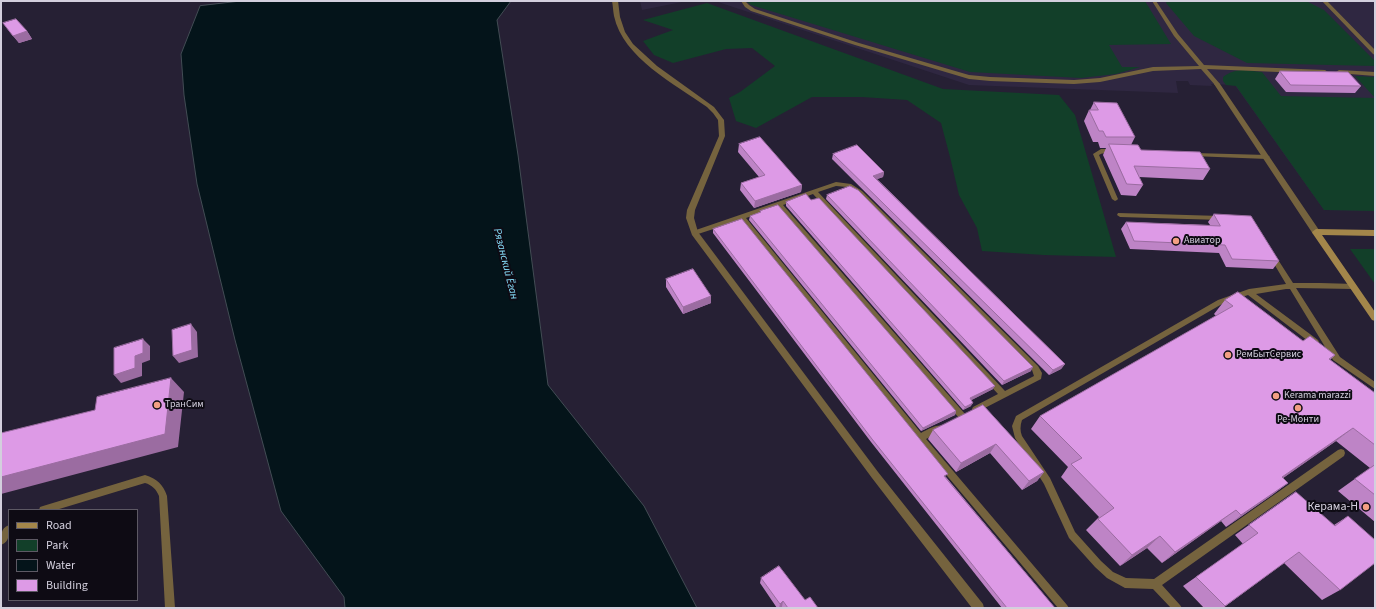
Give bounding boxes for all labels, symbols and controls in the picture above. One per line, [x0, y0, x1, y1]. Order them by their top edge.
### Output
water label: Рязанский Ёган [490, 227, 520, 301]
place label: Авиатор [1184, 235, 1221, 247]
marker: Авиатор [1171, 236, 1181, 246]
place label: РемБытСервис [1236, 349, 1301, 361]
marker: РемБытСервис [1223, 350, 1233, 360]
place label: Kerama marazzi [1284, 390, 1351, 402]
marker: Kerama marazzi [1271, 391, 1281, 401]
place label: ТранСим [165, 399, 204, 411]
marker: ТранСим [152, 400, 162, 410]
marker: Ре-Монти [1293, 403, 1303, 413]
place label: Ре-Монти [1277, 414, 1319, 426]
place label: Керама-Н [1307, 500, 1358, 514]
marker: Керама-Н [1361, 502, 1371, 512]
legend [8, 509, 138, 601]
text: Road [46, 517, 72, 534]
text: Park [46, 537, 68, 554]
text: Water [46, 557, 75, 574]
text: Building [46, 577, 88, 594]

